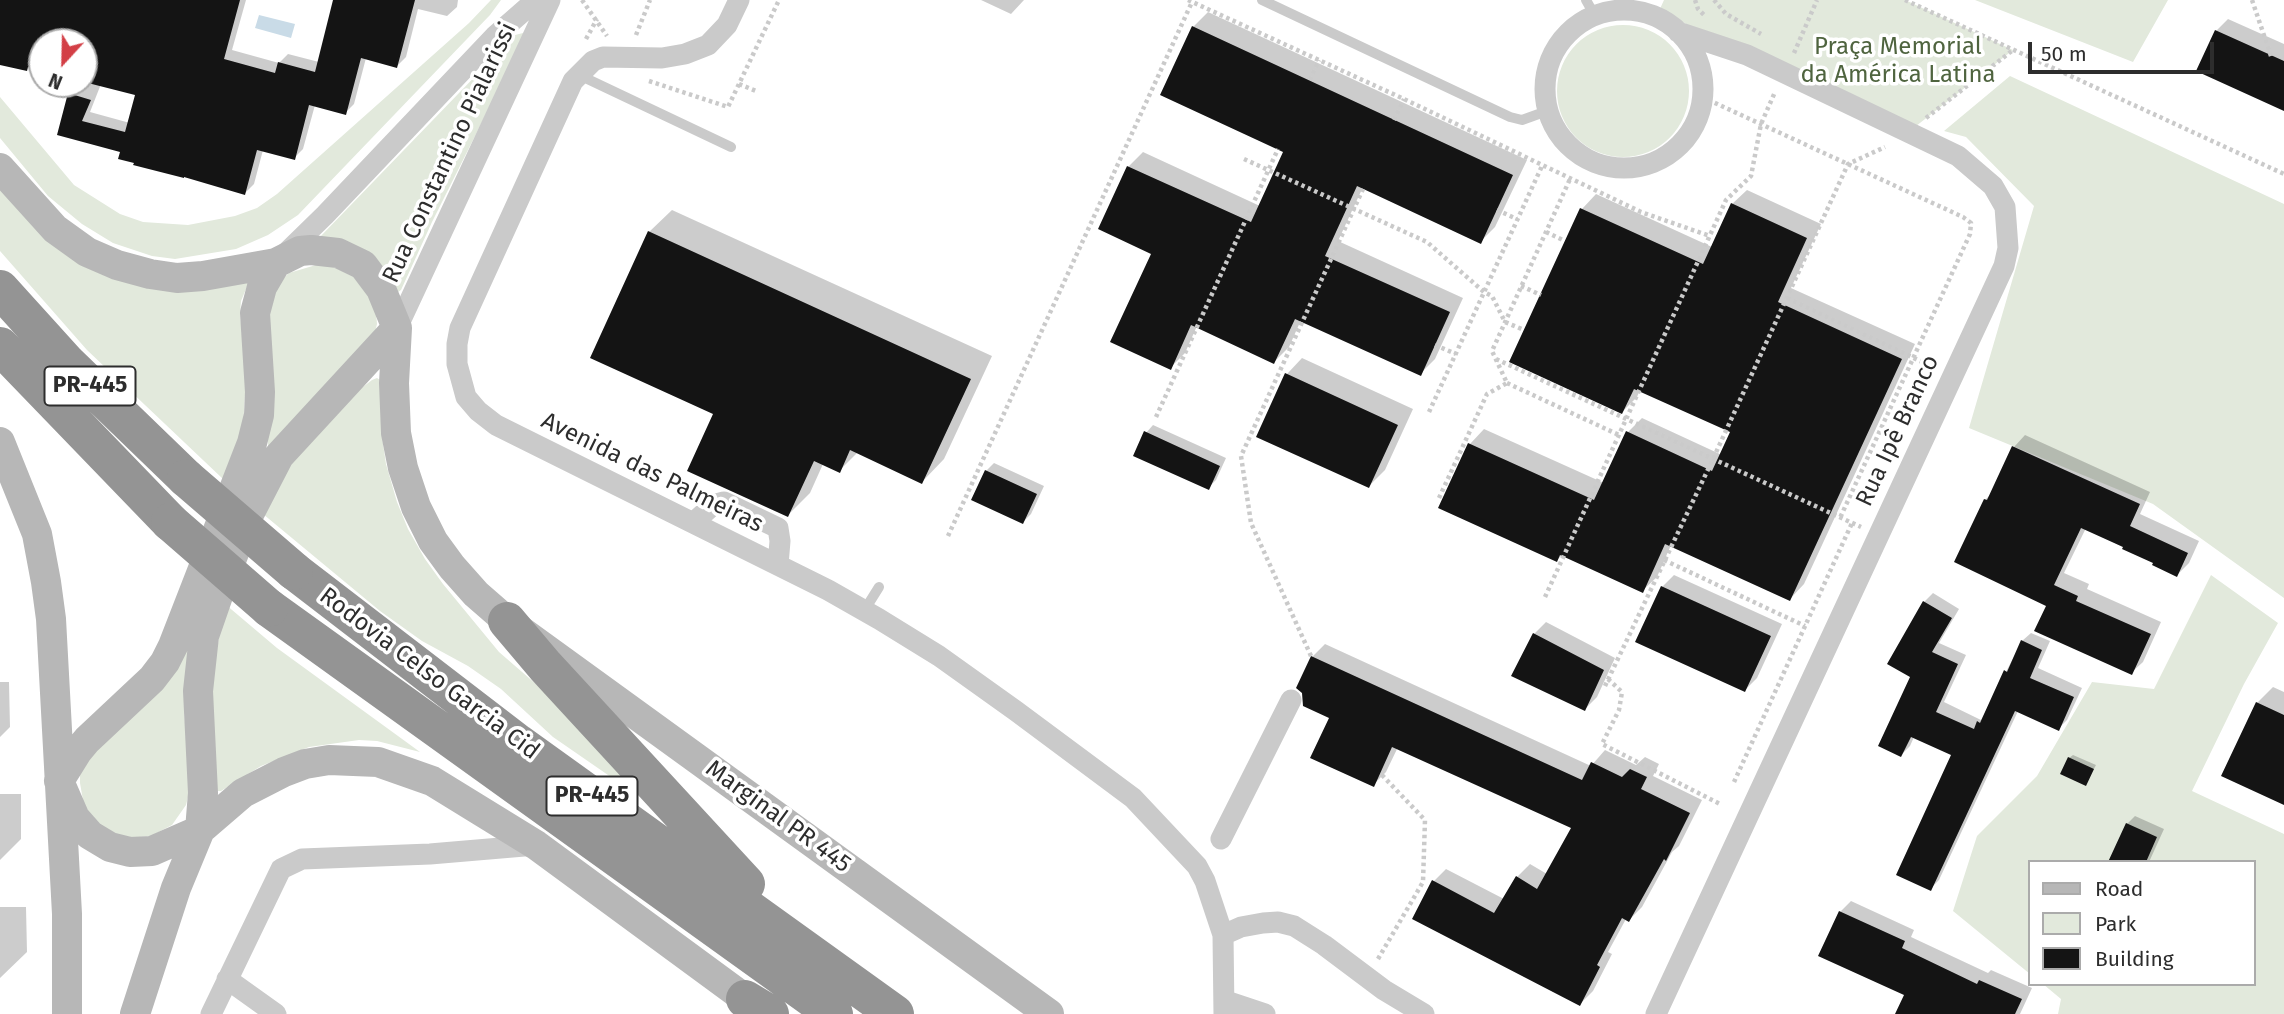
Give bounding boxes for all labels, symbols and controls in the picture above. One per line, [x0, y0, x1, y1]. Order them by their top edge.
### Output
street label: Rua Constantino Pialarissi [377, 18, 523, 288]
north arrow [28, 28, 98, 98]
scale bar [2032, 28, 2218, 72]
park label: Praça Memorial da América Latina [1800, 33, 1996, 89]
text: 50 m [2041, 41, 2087, 67]
text: N [46, 68, 66, 94]
street label: Rua Ipê Branco [1850, 351, 1946, 511]
road number: PR-445 [44, 366, 136, 406]
street label: Avenida das Palmeiras [536, 407, 768, 539]
street label: Rodovia Celso Garcia Cid [313, 582, 545, 766]
street label: Marginal PR 445 [700, 755, 856, 879]
road number: PR-445 [546, 776, 638, 816]
legend [2028, 860, 2256, 986]
text: Road [2095, 876, 2143, 902]
text: Park [2095, 911, 2136, 937]
text: Building [2095, 946, 2174, 972]

